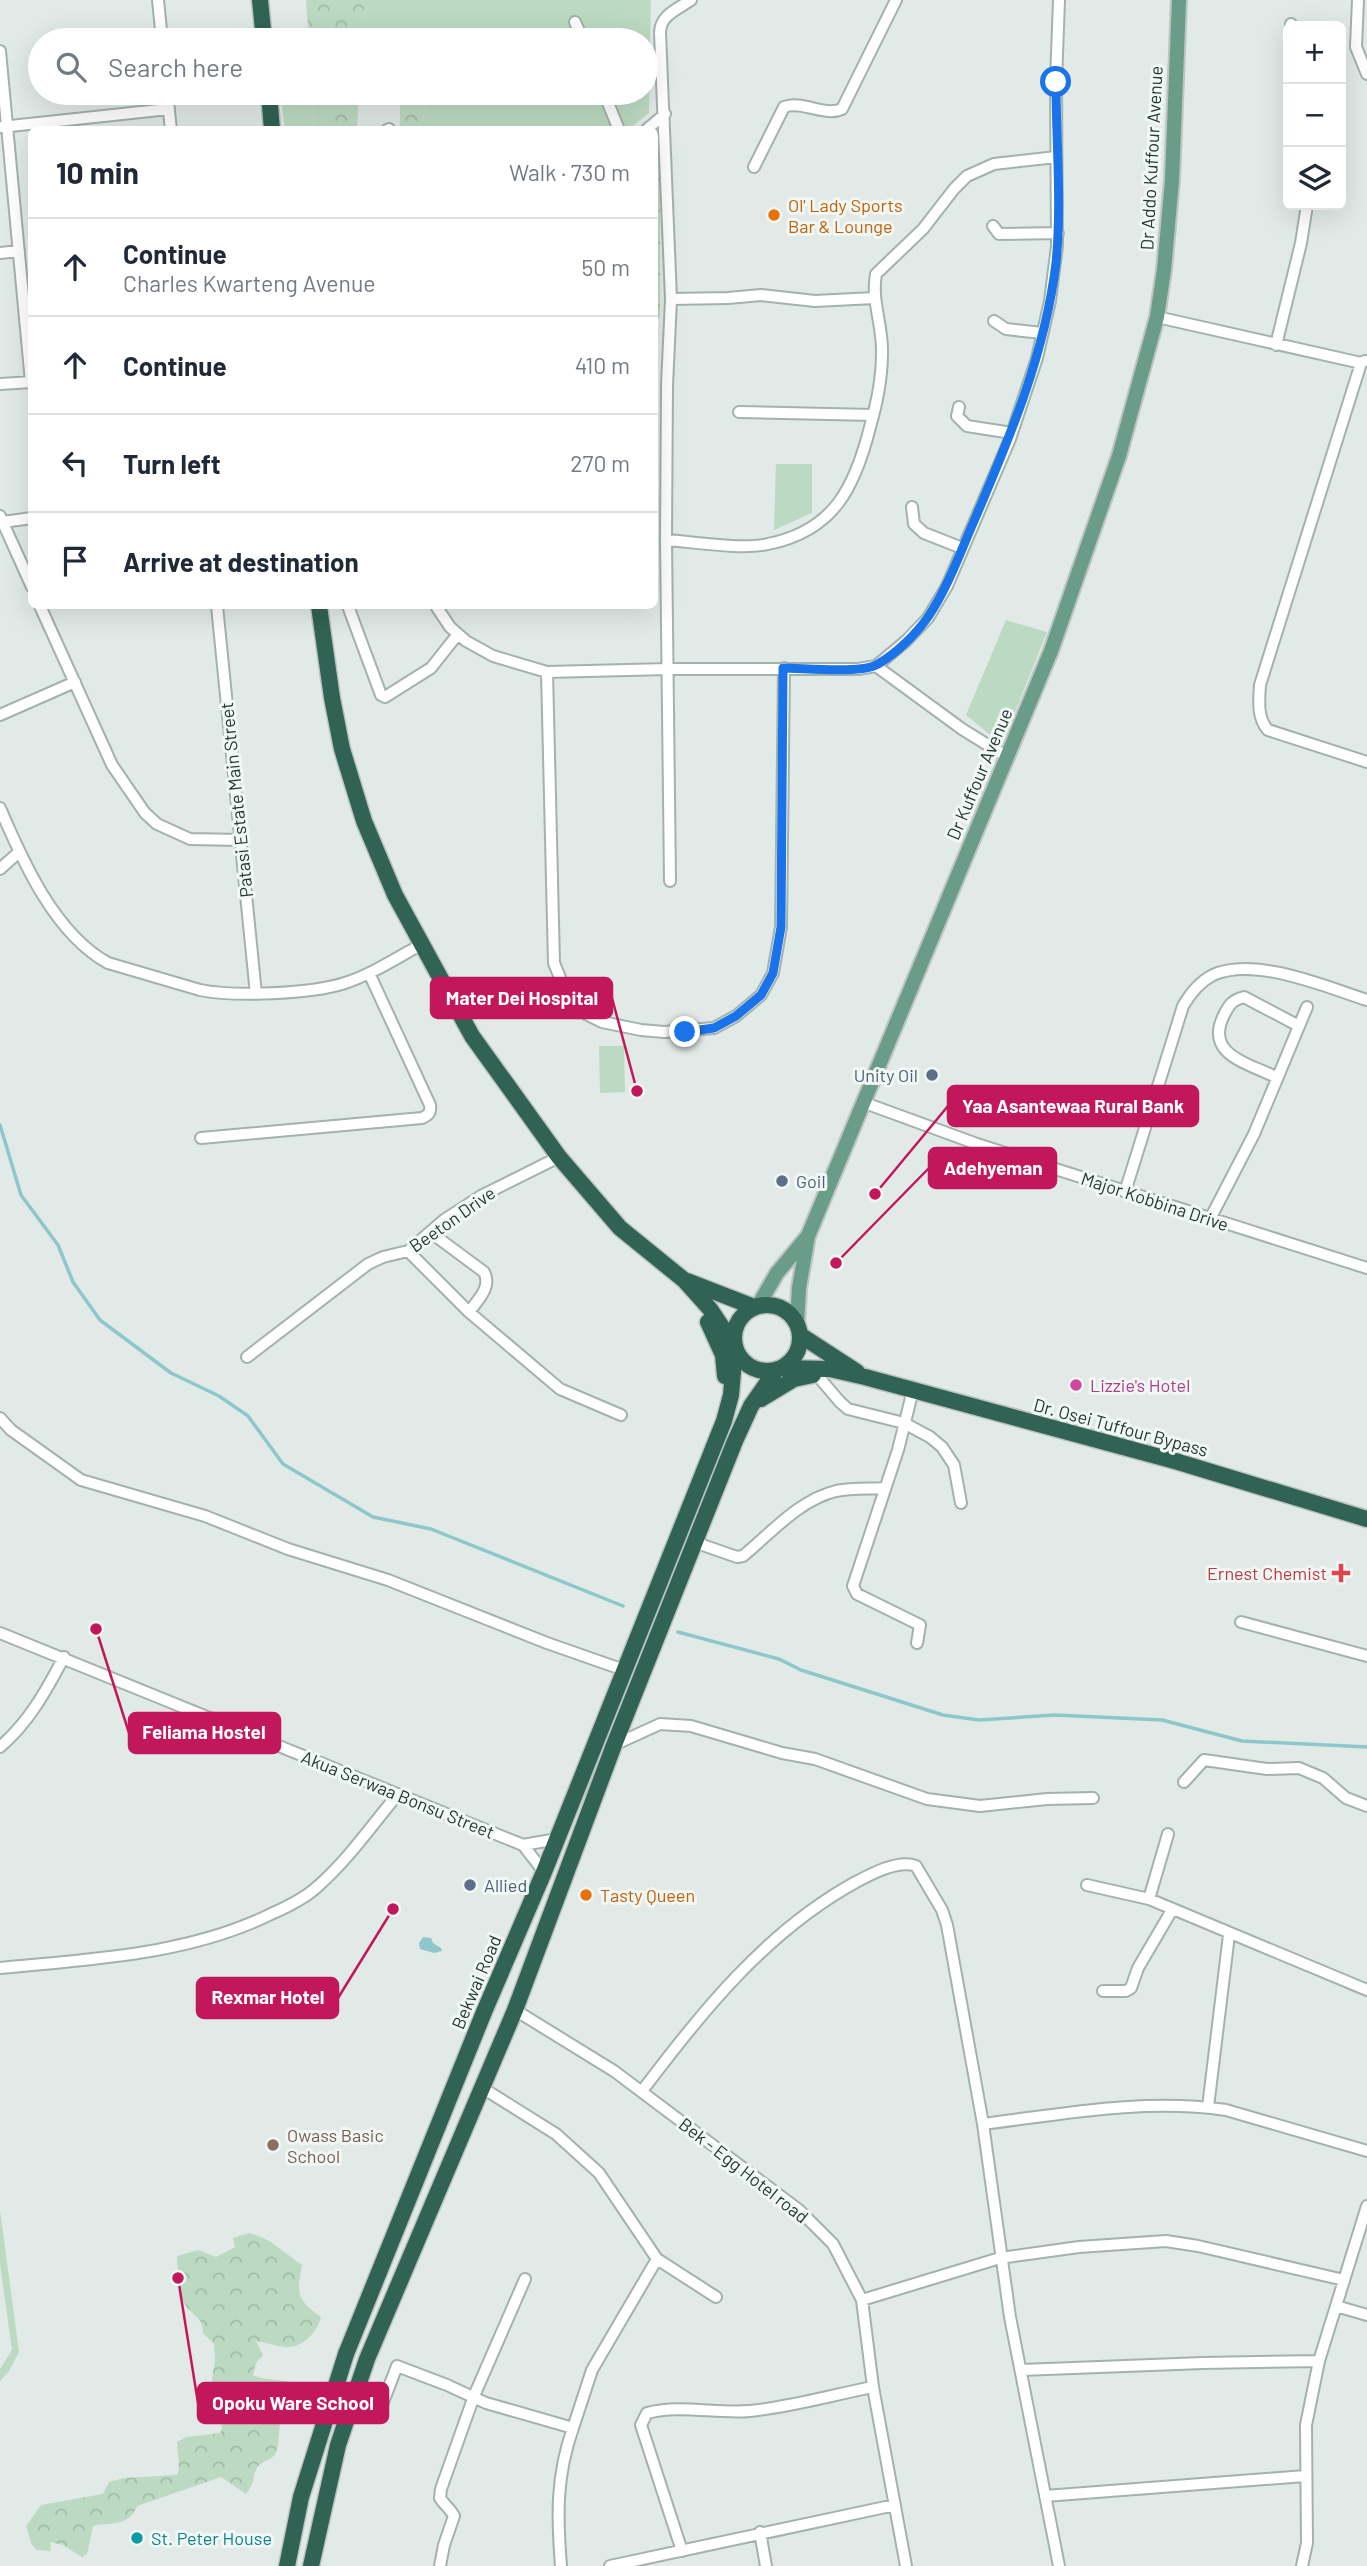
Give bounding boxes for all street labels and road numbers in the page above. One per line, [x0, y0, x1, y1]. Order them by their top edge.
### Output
street label: Dr Addo Kuffour Avenue [1135, 65, 1167, 251]
street label: Patasi Estate Main Street [215, 701, 257, 899]
street label: Dr Kuffour Avenue [941, 705, 1017, 843]
street label: Major Kobbina Drive [1078, 1167, 1232, 1235]
street label: Beeton Drive [405, 1181, 499, 1257]
street label: Dr. Osei Tuffour Bypass [1031, 1393, 1211, 1461]
street label: Akua Serwaa Bonsu Street [298, 1745, 498, 1843]
street label: Bekwai Road [446, 1932, 506, 2032]
street label: Bek - Egg Hotel road [675, 2113, 813, 2227]

